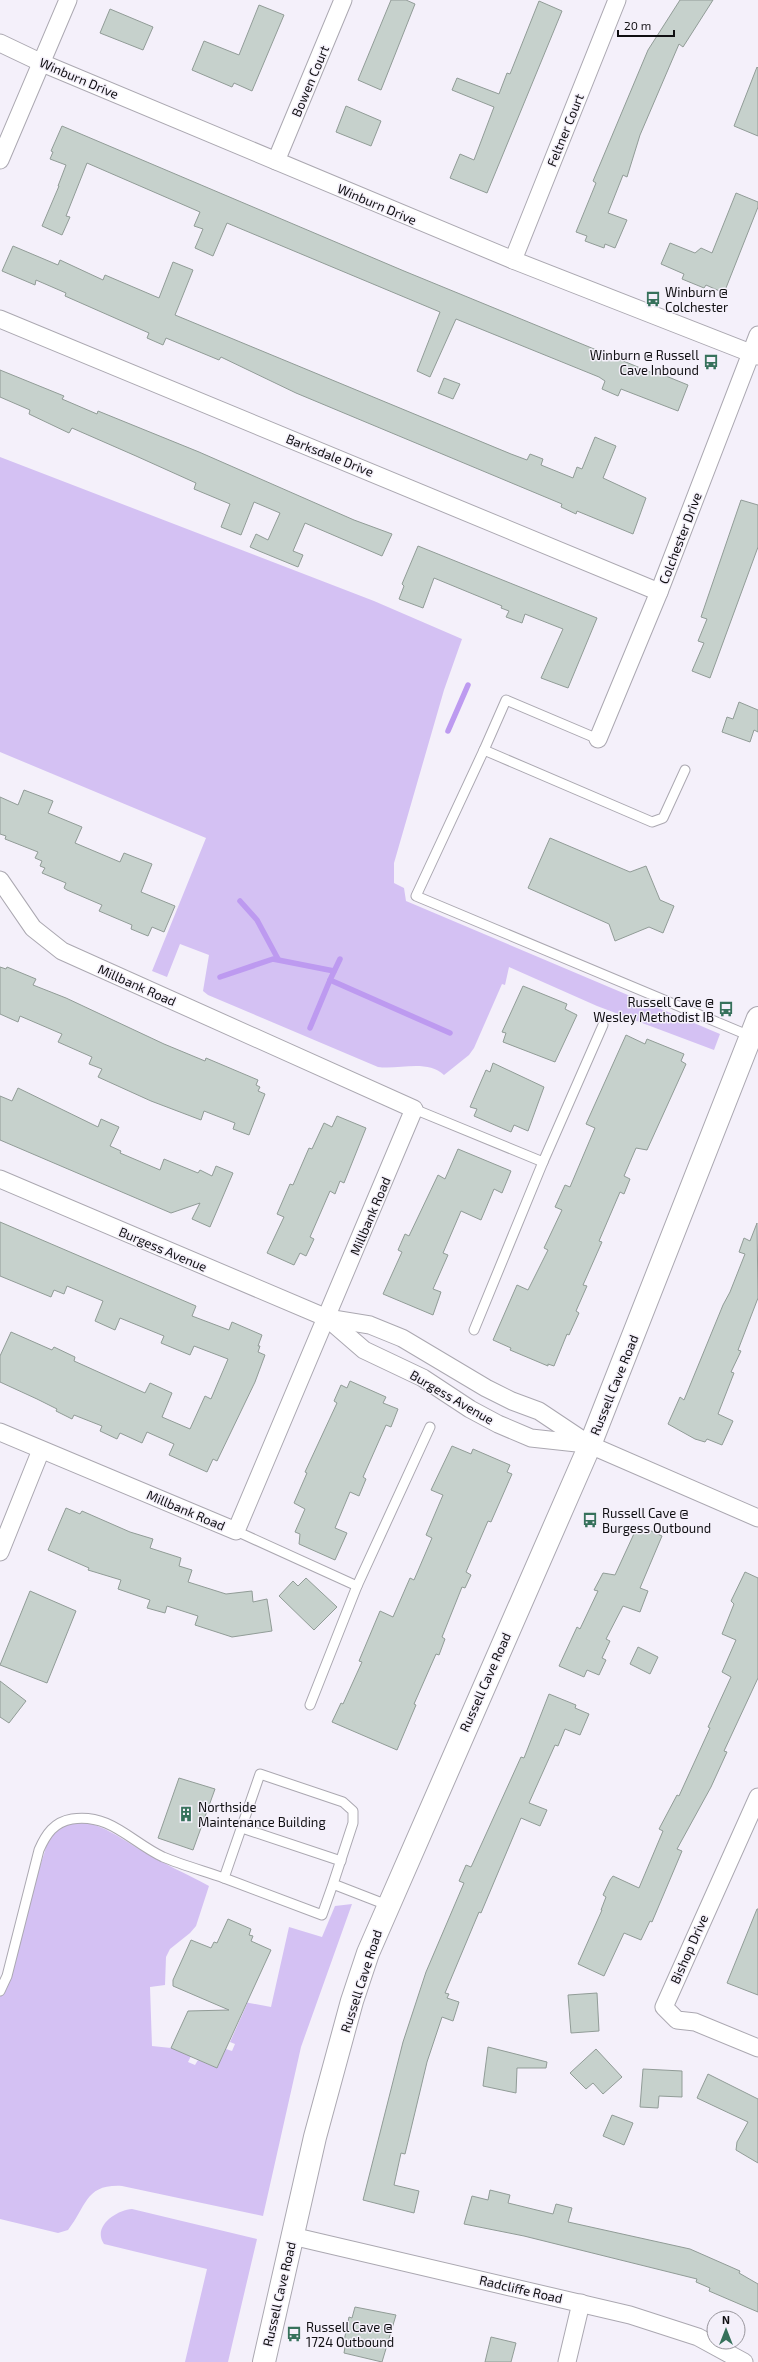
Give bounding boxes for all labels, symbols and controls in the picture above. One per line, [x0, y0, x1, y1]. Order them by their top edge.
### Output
scale bar [618, 12, 674, 38]
text: 20 m [624, 18, 651, 32]
street label: Bowen Court [288, 43, 332, 119]
street label: Winburn Drive [37, 54, 121, 102]
street label: Feltner Court [543, 91, 587, 169]
street label: Winburn Drive [335, 180, 419, 228]
place label: Winburn @ Colchester [665, 284, 728, 315]
bus stop icon: Winburn @ Colchester [644, 290, 662, 308]
place label: Winburn @ Russell Cave Inbound [590, 347, 699, 378]
bus stop icon: Winburn @ Russell Cave Inbound [702, 353, 720, 371]
street label: Barksdale Drive [284, 430, 376, 480]
street label: Colchester Drive [655, 490, 705, 586]
street label: Millbank Road [95, 961, 179, 1009]
place label: Russell Cave @ Wesley Methodist IB [593, 994, 714, 1025]
bus stop icon: Russell Cave @ Wesley Methodist IB [717, 1000, 735, 1018]
street label: Millbank Road [346, 1174, 394, 1258]
street label: Burgess Avenue [117, 1223, 209, 1275]
street label: Russell Cave Road [587, 1332, 641, 1438]
street label: Burgess Avenue [407, 1367, 497, 1427]
street label: Millbank Road [144, 1486, 228, 1534]
place label: Russell Cave @ Burgess Outbound [602, 1505, 711, 1536]
bus stop icon: Russell Cave @ Burgess Outbound [581, 1511, 599, 1529]
street label: Russell Cave Road [456, 1630, 514, 1734]
place label: Northside Maintenance Building [198, 1799, 326, 1830]
building icon: Northside Maintenance Building [177, 1805, 195, 1823]
street label: Bishop Drive [667, 1912, 711, 1986]
street label: Russell Cave Road [337, 1928, 385, 2034]
street label: Russell Cave Road [259, 2240, 299, 2348]
street label: Radcliffe Road [478, 2272, 564, 2306]
north arrow [706, 2310, 746, 2350]
text: N [722, 2313, 730, 2326]
place label: Russell Cave @ 1724 Outbound [306, 2319, 394, 2350]
bus stop icon: Russell Cave @ 1724 Outbound [285, 2325, 303, 2343]

